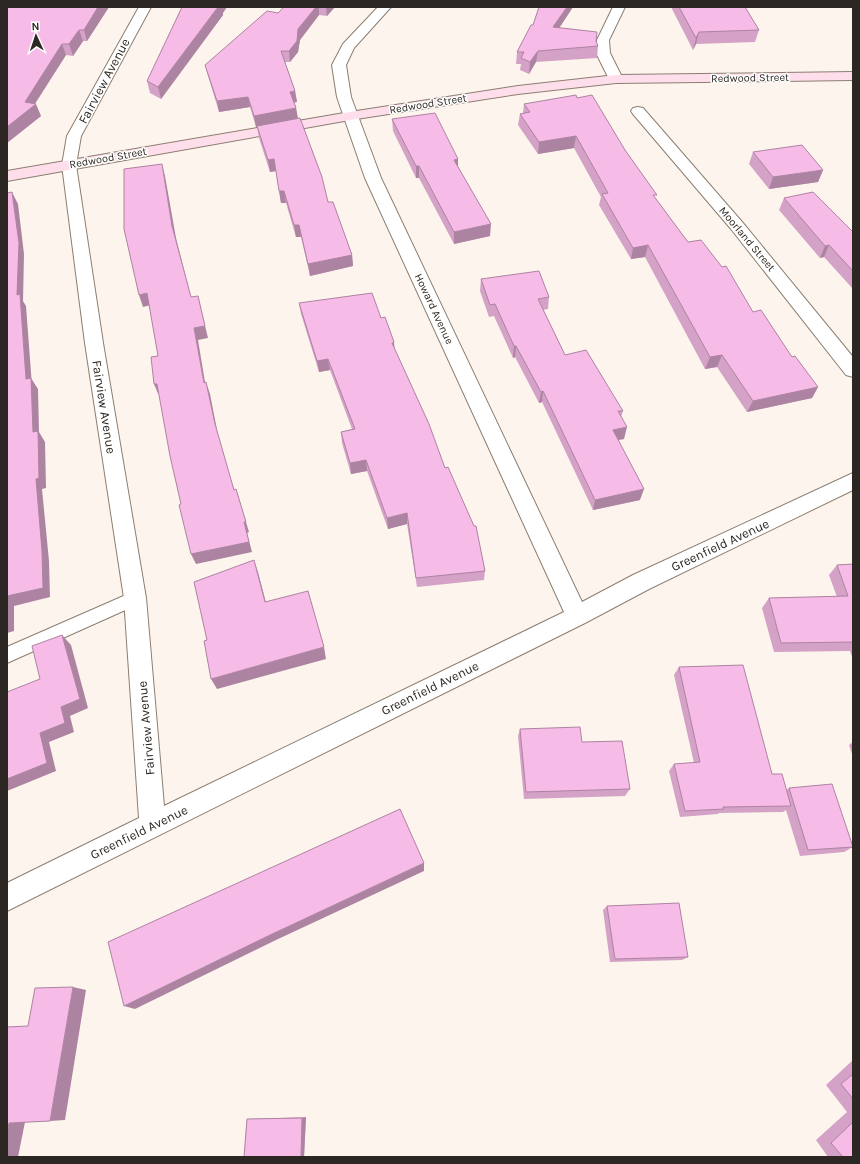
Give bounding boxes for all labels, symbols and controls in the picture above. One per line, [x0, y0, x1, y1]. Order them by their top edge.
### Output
north arrow [16, 16, 56, 56]
text: N [31, 20, 40, 33]
street label: Fairview Avenue [75, 35, 133, 126]
street label: Redwood Street [711, 71, 789, 85]
street label: Redwood Street [388, 91, 468, 117]
street label: Redwood Street [68, 145, 148, 171]
street label: Moorland Street [716, 204, 778, 274]
street label: Howard Avenue [412, 271, 456, 347]
street label: Fairview Avenue [89, 359, 119, 455]
street label: Greenfield Avenue [669, 516, 772, 574]
street label: Greenfield Avenue [379, 658, 481, 718]
street label: Fairview Avenue [134, 680, 158, 776]
street label: Greenfield Avenue [88, 802, 190, 862]

